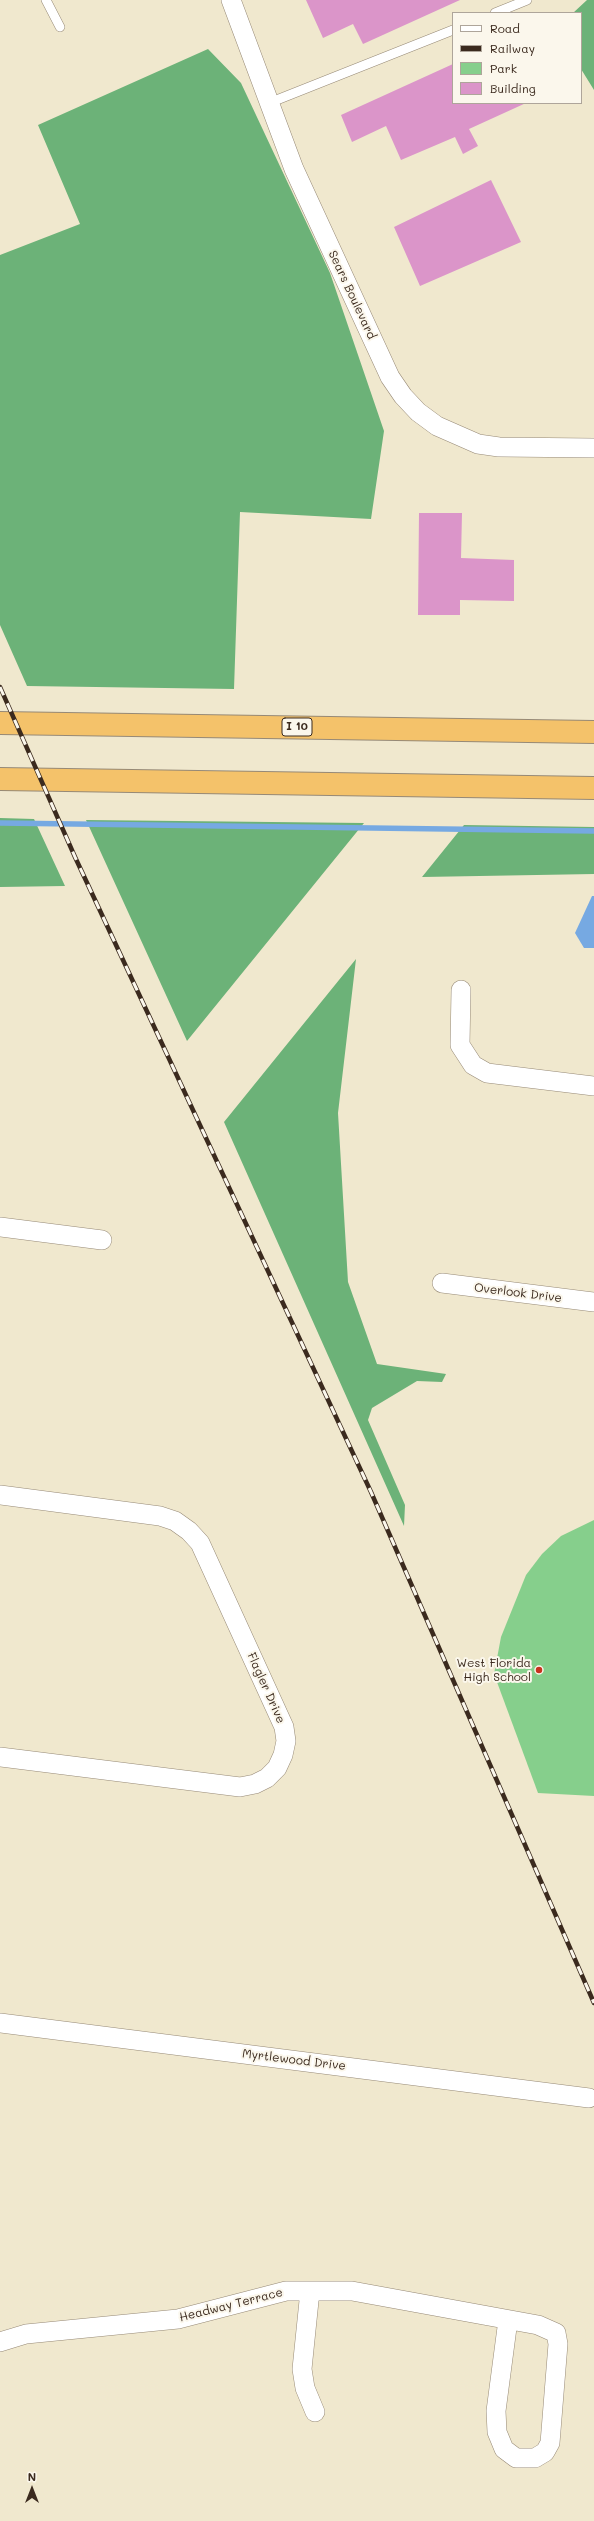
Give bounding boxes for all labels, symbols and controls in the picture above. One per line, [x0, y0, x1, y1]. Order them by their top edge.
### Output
legend [452, 12, 582, 104]
text: Road [490, 20, 520, 36]
text: Railway [490, 40, 535, 56]
text: Park [490, 60, 517, 76]
text: Building [490, 80, 536, 96]
street label: Sears Boulevard [325, 248, 379, 342]
road number: I 10 [282, 718, 312, 736]
street label: Overlook Drive [473, 1280, 563, 1306]
street label: Flagler Drive [244, 1650, 288, 1726]
place label: West Florida High School [456, 1656, 531, 1684]
marker: West Florida High School [534, 1665, 544, 1675]
street label: Myrtlewood Drive [241, 2046, 347, 2074]
street label: Headway Terrace [178, 2285, 284, 2325]
north arrow [12, 2469, 52, 2509]
text: N [28, 2469, 36, 2484]

